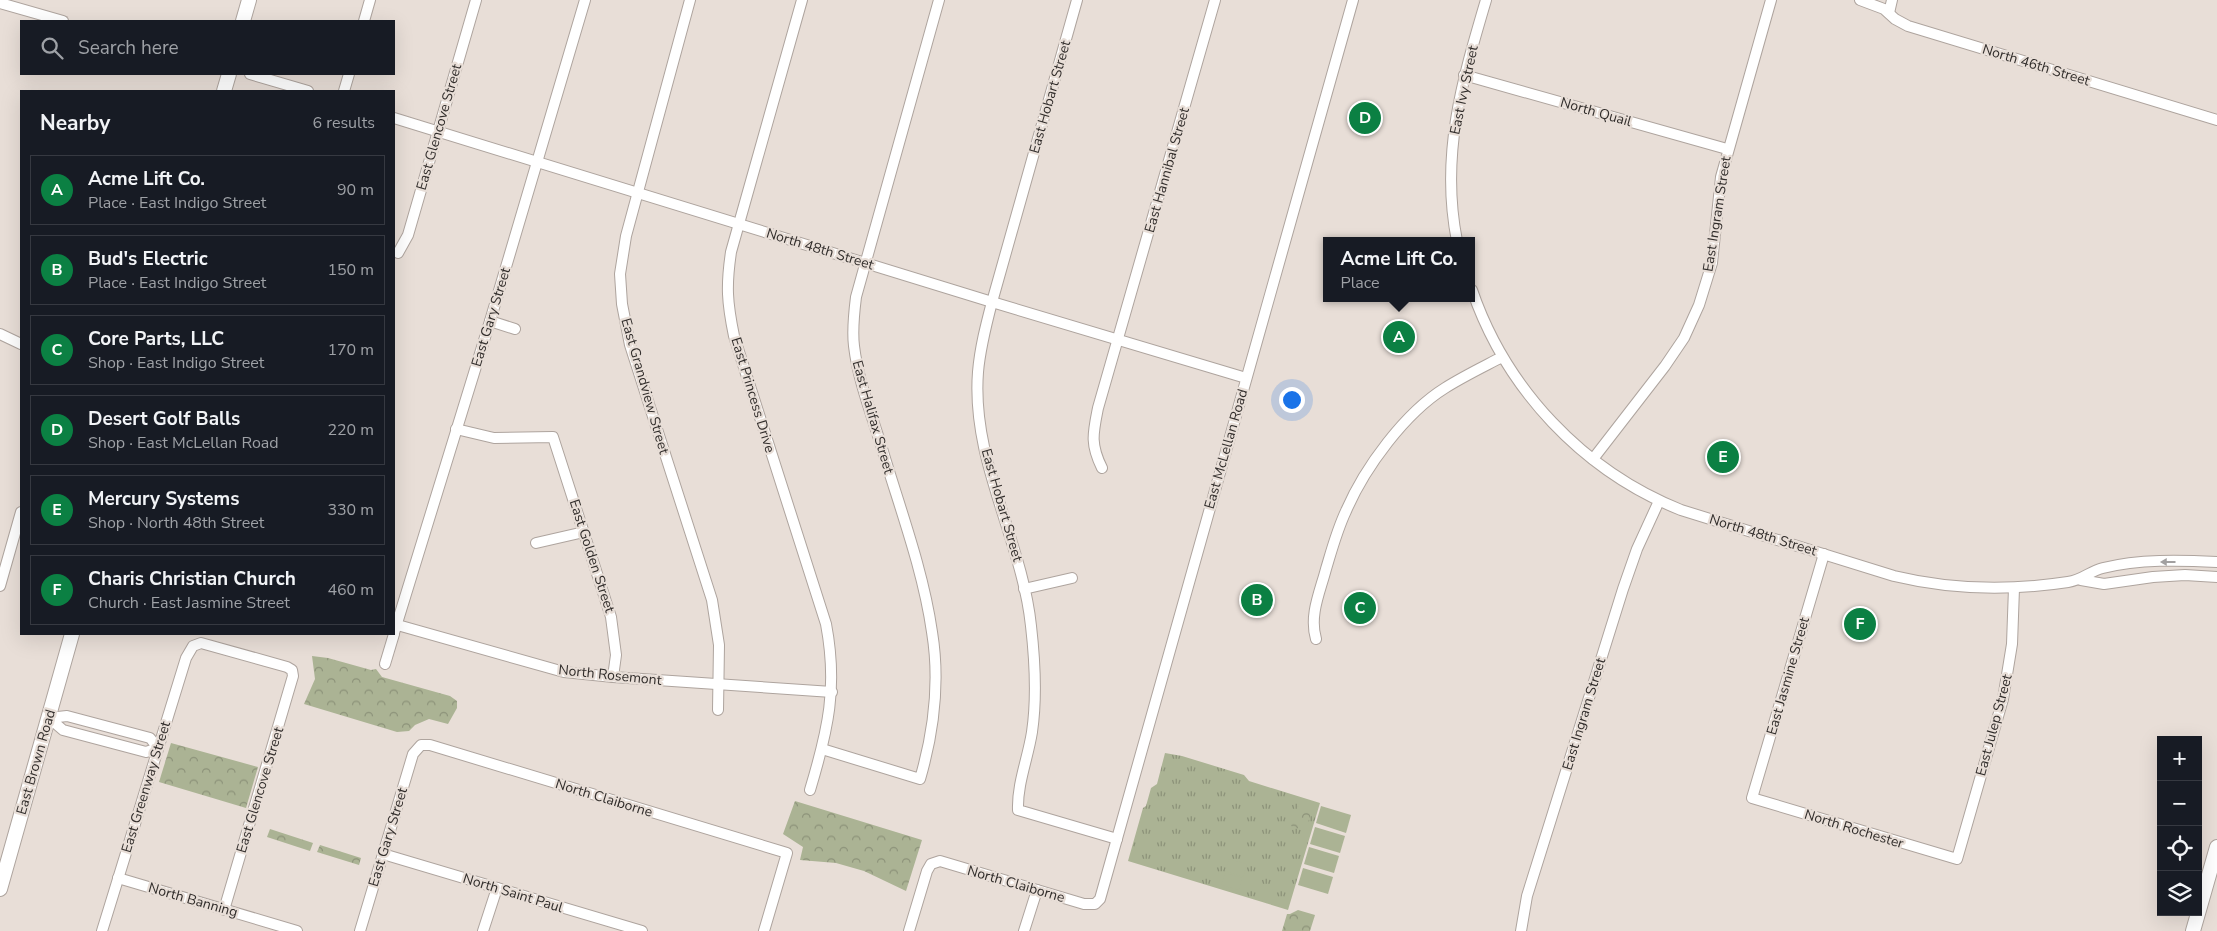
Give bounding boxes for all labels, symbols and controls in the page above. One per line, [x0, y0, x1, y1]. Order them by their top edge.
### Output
search box [20, 20, 395, 75]
icon: search [38, 34, 66, 62]
text: Search here [78, 35, 179, 61]
street label: East Hobart Street [1025, 38, 1075, 156]
street label: North 46th Street [1980, 40, 2092, 90]
street label: East Ivy Street [1445, 44, 1483, 136]
street label: East Glencove Street [412, 61, 466, 192]
street label: North Quail [1558, 93, 1635, 131]
pin: D [1349, 99, 1381, 137]
street label: East Hannibal Street [1140, 105, 1194, 235]
text: Nearby [40, 109, 110, 137]
text: 6 results [313, 112, 375, 134]
street label: East Ingram Street [1699, 155, 1736, 273]
text: Acme Lift Co. [88, 166, 205, 192]
text: A [51, 179, 63, 201]
text: 90 m [337, 179, 374, 201]
text: Place · East Indigo Street [88, 192, 266, 214]
street label: North 48th Street [764, 224, 876, 274]
popup [1323, 237, 1475, 302]
text: Bud's Electric [88, 246, 208, 272]
text: Acme Lift Co. [1341, 246, 1457, 272]
text: B [51, 259, 63, 281]
text: 150 m [327, 259, 374, 281]
street label: East Gary Street [467, 265, 515, 369]
text: Place · East Indigo Street [88, 272, 266, 294]
text: Place [1341, 272, 1380, 294]
street label: East Grandview Street [616, 316, 674, 456]
pin: A [1383, 318, 1415, 356]
text: Core Parts, LLC [88, 326, 224, 352]
street label: East Princess Drive [726, 335, 780, 455]
text: C [52, 339, 62, 361]
text: 170 m [327, 339, 374, 361]
text: Shop · East Indigo Street [88, 352, 264, 374]
street label: East Halifax Street [848, 358, 898, 476]
street label: East McLellan Road [1200, 387, 1252, 511]
your location [1279, 387, 1305, 413]
text: Desert Golf Balls [88, 406, 240, 432]
text: D [51, 419, 63, 441]
text: 220 m [327, 419, 374, 441]
text: Shop · East McLellan Road [88, 432, 279, 454]
pin: E [1707, 438, 1739, 476]
street label: East Hobart Street [977, 446, 1027, 564]
text: Mercury Systems [88, 486, 239, 512]
street label: East Golden Street [565, 497, 619, 615]
text: E [52, 499, 62, 521]
text: 330 m [327, 499, 374, 521]
street label: North 48th Street [1707, 510, 1819, 560]
text: Shop · North 48th Street [88, 512, 264, 534]
one-way arrow [2160, 558, 2176, 566]
text: Charis Christian Church [88, 566, 296, 592]
text: F [53, 579, 62, 601]
text: 460 m [327, 579, 374, 601]
pin: B [1241, 581, 1273, 619]
pin: C [1344, 589, 1376, 627]
text: Church · East Jasmine Street [88, 592, 290, 614]
pin: F [1844, 605, 1876, 643]
street label: East Jasmine Street [1762, 615, 1814, 737]
street label: East Ingram Street [1558, 655, 1610, 772]
street label: North Rosemont [557, 660, 663, 690]
street label: East Julep Street [1971, 672, 2017, 778]
street label: East Brown Road [12, 707, 60, 817]
street label: East Greenway Street [117, 719, 175, 855]
street label: East Glencove Street [232, 725, 288, 855]
map controls [2157, 736, 2202, 916]
button: + [2157, 736, 2202, 781]
street label: North Claiborne [553, 774, 655, 822]
button: − [2157, 781, 2202, 826]
street label: East Gary Street [364, 785, 412, 889]
street label: North Rochester [1802, 805, 1906, 853]
button: locate [2157, 826, 2202, 871]
street label: North Claiborne [965, 861, 1067, 907]
street label: North Saint Paul [461, 869, 566, 917]
button: layers [2157, 871, 2202, 916]
street label: North Banning [146, 878, 240, 922]

